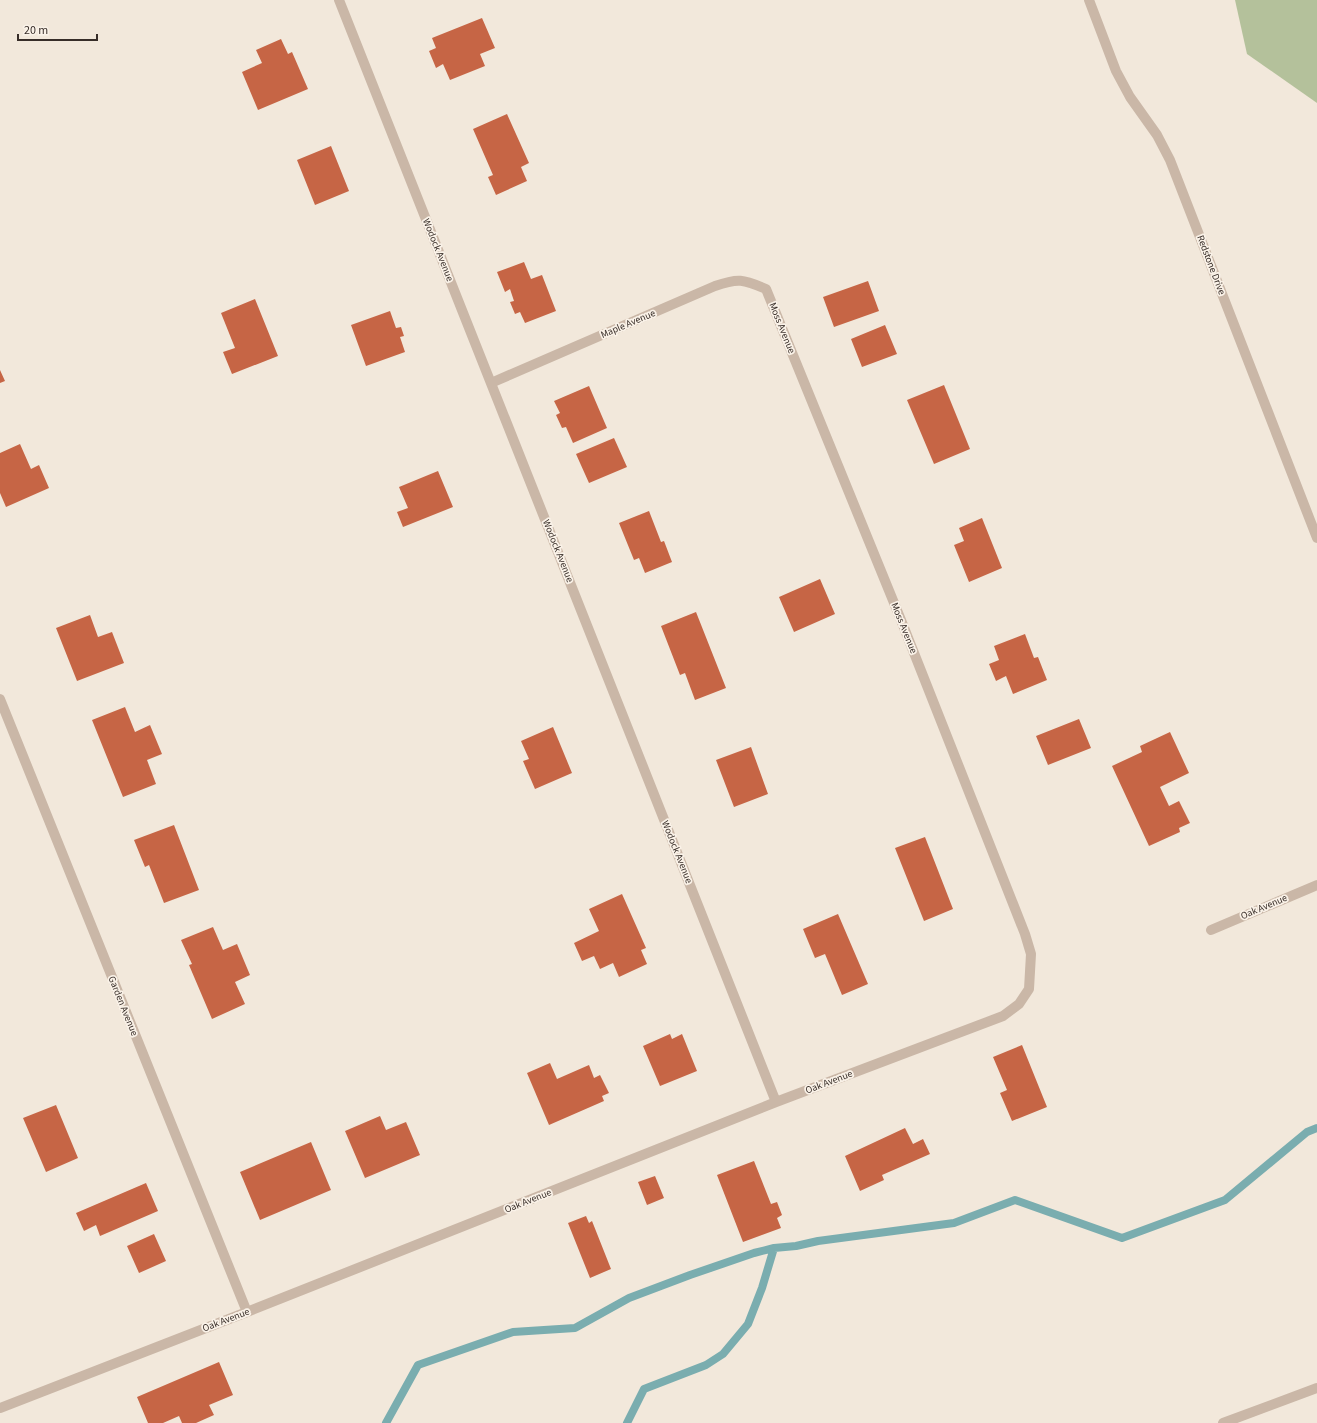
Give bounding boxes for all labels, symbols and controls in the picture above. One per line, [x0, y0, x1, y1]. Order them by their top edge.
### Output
scale bar [18, 16, 97, 42]
text: 20 m [24, 22, 48, 39]
street label: Wodock Avenue [419, 217, 457, 284]
street label: Redstone Drive [1193, 233, 1229, 297]
street label: Moss Avenue [765, 300, 799, 356]
street label: Maple Avenue [598, 306, 658, 342]
street label: Wodock Avenue [539, 518, 577, 585]
street label: Moss Avenue [887, 600, 921, 656]
street label: Wodock Avenue [658, 819, 696, 886]
street label: Oak Avenue [1239, 891, 1290, 923]
street label: Garden Avenue [105, 974, 141, 1038]
street label: Oak Avenue [803, 1067, 855, 1097]
street label: Oak Avenue [502, 1185, 554, 1217]
street label: Oak Avenue [200, 1305, 252, 1335]

